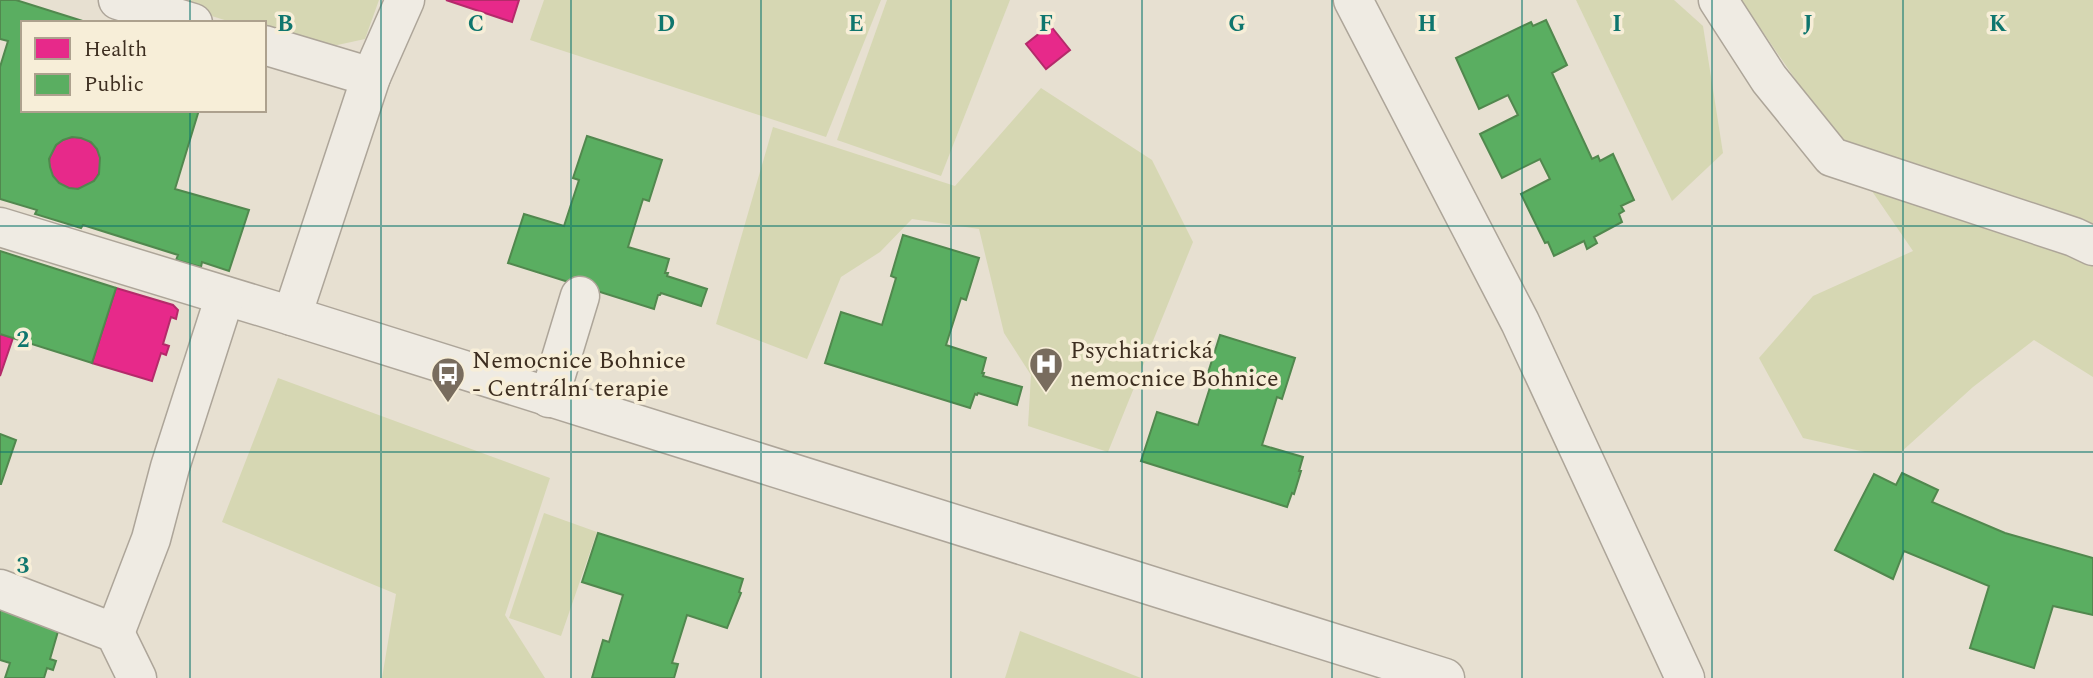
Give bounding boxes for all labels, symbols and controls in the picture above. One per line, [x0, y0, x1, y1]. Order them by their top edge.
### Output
text: B [277, 7, 293, 42]
text: C [468, 7, 484, 42]
text: D [657, 7, 675, 42]
text: E [848, 7, 864, 42]
text: F [1039, 7, 1053, 42]
text: G [1228, 7, 1246, 42]
text: H [1417, 7, 1437, 42]
text: I [1612, 7, 1622, 42]
text: J [1803, 7, 1813, 42]
text: K [1989, 7, 2007, 42]
legend [21, 21, 266, 112]
text: Health [84, 34, 147, 66]
text: Public [84, 69, 144, 101]
text: 2 [17, 323, 30, 358]
place label: Psychiatrická nemocnice Bohnice [1070, 333, 1279, 397]
place label: Nemocnice Bohnice - Centrální terapie [472, 343, 686, 407]
hospital icon: Psychiatrická nemocnice Bohnice [1027, 345, 1065, 394]
bus stop icon: Nemocnice Bohnice - Centrální terapie [429, 355, 467, 404]
text: 3 [17, 549, 30, 584]

